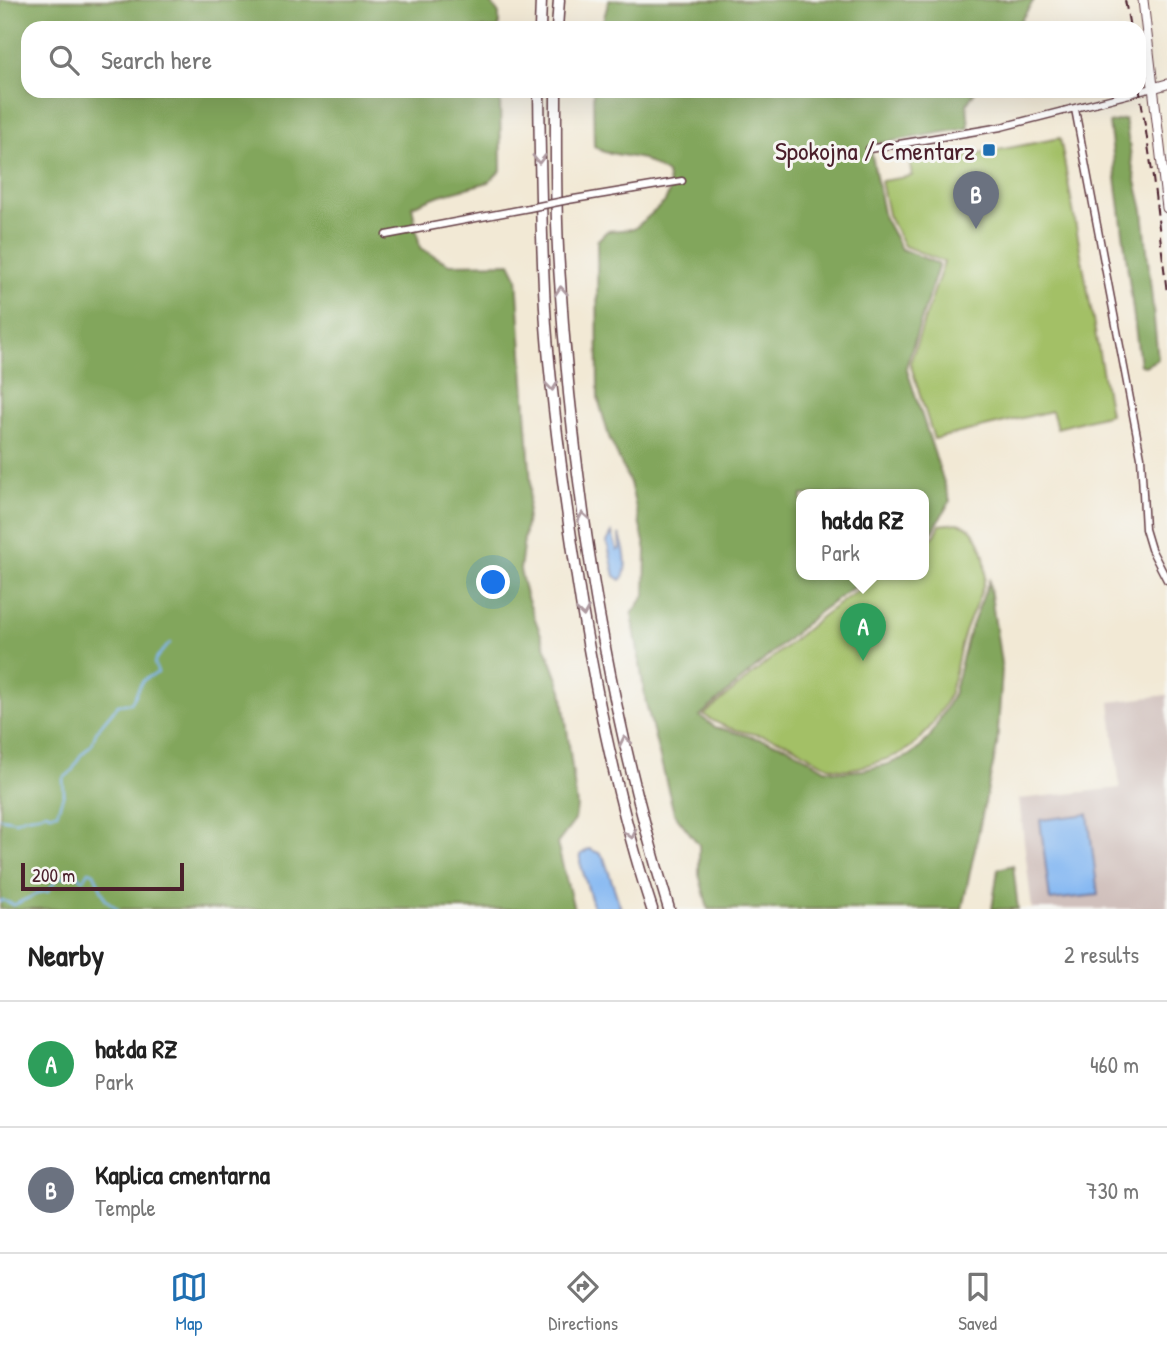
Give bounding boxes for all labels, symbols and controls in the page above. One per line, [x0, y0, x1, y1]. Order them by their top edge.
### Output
search box [21, 21, 1146, 98]
icon: search [45, 41, 83, 79]
text: Search here [101, 42, 212, 77]
place label: Spokojna / Cmentarz [775, 133, 975, 168]
marker: Spokojna / Cmentarz [981, 142, 997, 158]
one-way arrow [532, 154, 547, 165]
pin: B [953, 171, 999, 229]
one-way arrow [554, 285, 569, 296]
one-way arrow [545, 380, 560, 392]
popup [796, 489, 929, 580]
text: hałda RZ [821, 502, 904, 537]
one-way arrow [576, 511, 591, 523]
text: Park [821, 537, 860, 568]
your location [476, 565, 510, 599]
pin: A [840, 603, 886, 661]
one-way arrow [575, 606, 590, 618]
one-way arrow [619, 735, 634, 747]
one-way arrow [623, 828, 637, 840]
scale bar [21, 860, 184, 892]
text: 200 m [32, 862, 75, 888]
text: Nearby [28, 935, 104, 975]
text: 2 results [1064, 939, 1139, 970]
text: hałda RZ [95, 1031, 177, 1066]
text: A [45, 1049, 57, 1080]
text: 460 m [1090, 1049, 1139, 1080]
text: Park [95, 1066, 133, 1097]
text: Kaplica cmentarna [95, 1157, 270, 1192]
text: B [45, 1175, 57, 1206]
text: 730 m [1086, 1175, 1139, 1206]
text: Temple [95, 1192, 156, 1223]
tab: Map [170, 1268, 208, 1336]
tab: Directions [548, 1268, 618, 1336]
tab: Saved [958, 1268, 997, 1336]

